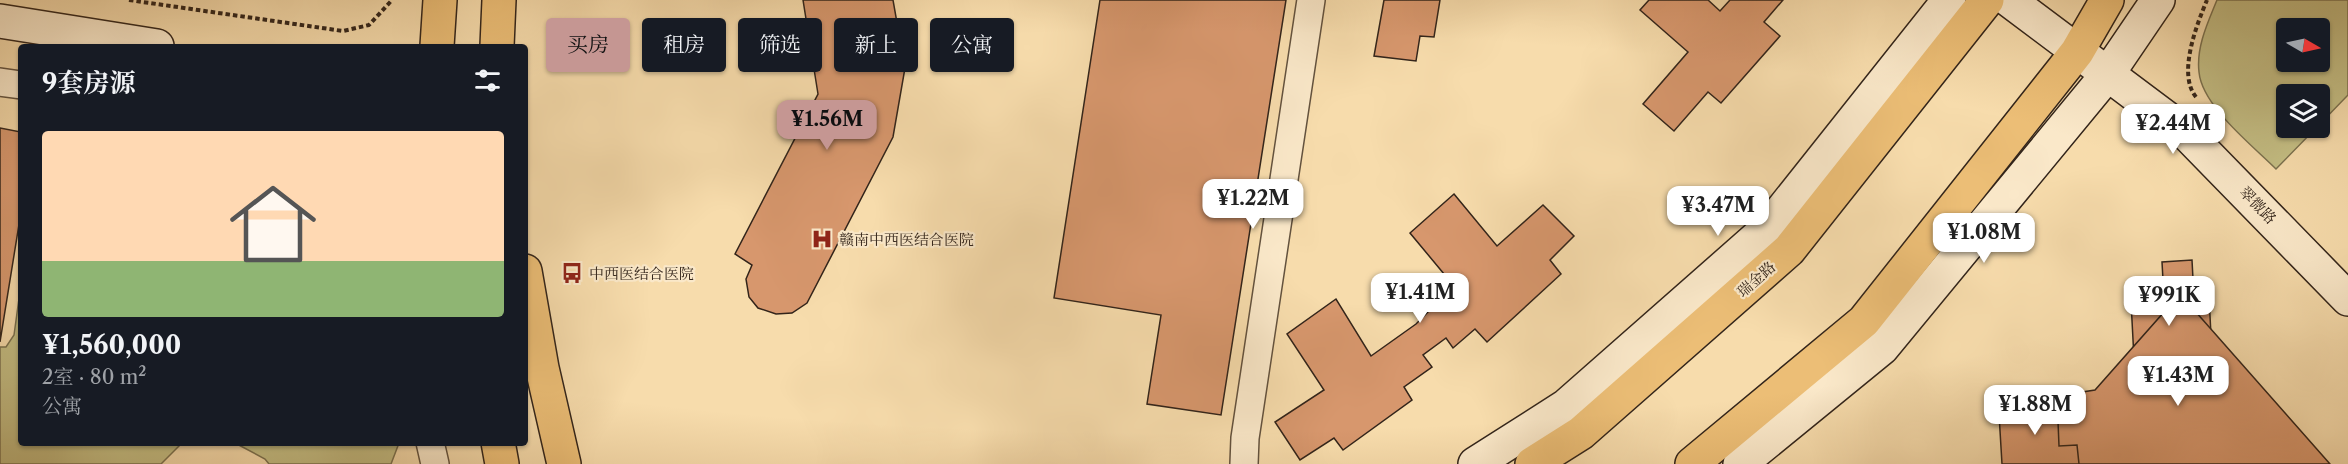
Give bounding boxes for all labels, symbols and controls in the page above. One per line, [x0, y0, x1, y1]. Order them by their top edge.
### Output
chip: 买房 [546, 18, 630, 72]
chip: 租房 [642, 18, 726, 72]
chip: 筛选 [738, 18, 822, 72]
chip: 新上 [834, 18, 918, 72]
chip: 公寓 [930, 18, 1014, 72]
north arrow [2276, 18, 2330, 72]
map controls [2276, 18, 2330, 138]
icon: filters [471, 64, 504, 97]
text: 9套房源 [42, 67, 136, 99]
button: layers [2276, 84, 2330, 138]
pin: ¥1.56M [778, 100, 876, 151]
pin: ¥2.44M [2124, 104, 2222, 155]
text: ¥1.56M [791, 107, 863, 131]
text: ¥2.44M [2135, 111, 2211, 135]
icon: home [219, 170, 327, 278]
pin: ¥1.22M [1204, 179, 1302, 230]
street label: 翠微路 [2236, 182, 2280, 228]
text: ¥1.22M [1216, 186, 1290, 210]
pin: ¥3.47M [1669, 186, 1767, 237]
text: ¥3.47M [1681, 193, 1755, 217]
pin: ¥1.08M [1935, 213, 2033, 264]
text: ¥1.08M [1947, 220, 2021, 244]
hospital icon: 赣南中西医结合医院 [810, 227, 834, 251]
place label: 赣南中西医结合医院 [839, 230, 974, 249]
street label: 瑞金路 [1733, 257, 1779, 301]
bus stop icon: 中西医结合医院 [560, 261, 584, 285]
place label: 中西医结合医院 [589, 264, 694, 283]
pin: ¥1.41M [1371, 273, 1469, 324]
pin: ¥991K [2127, 276, 2211, 327]
text: ¥1.41M [1385, 280, 1455, 304]
text: ¥991K [2138, 283, 2200, 307]
text: ¥1,560,000 [42, 329, 181, 361]
pin: ¥1.43M [2129, 356, 2227, 407]
text: ¥1.43M [2142, 363, 2214, 387]
text: 2室 · 80 m² [42, 365, 146, 389]
pin: ¥1.88M [1986, 385, 2084, 436]
text: ¥1.88M [1998, 392, 2072, 416]
text: 公寓 [42, 394, 82, 418]

